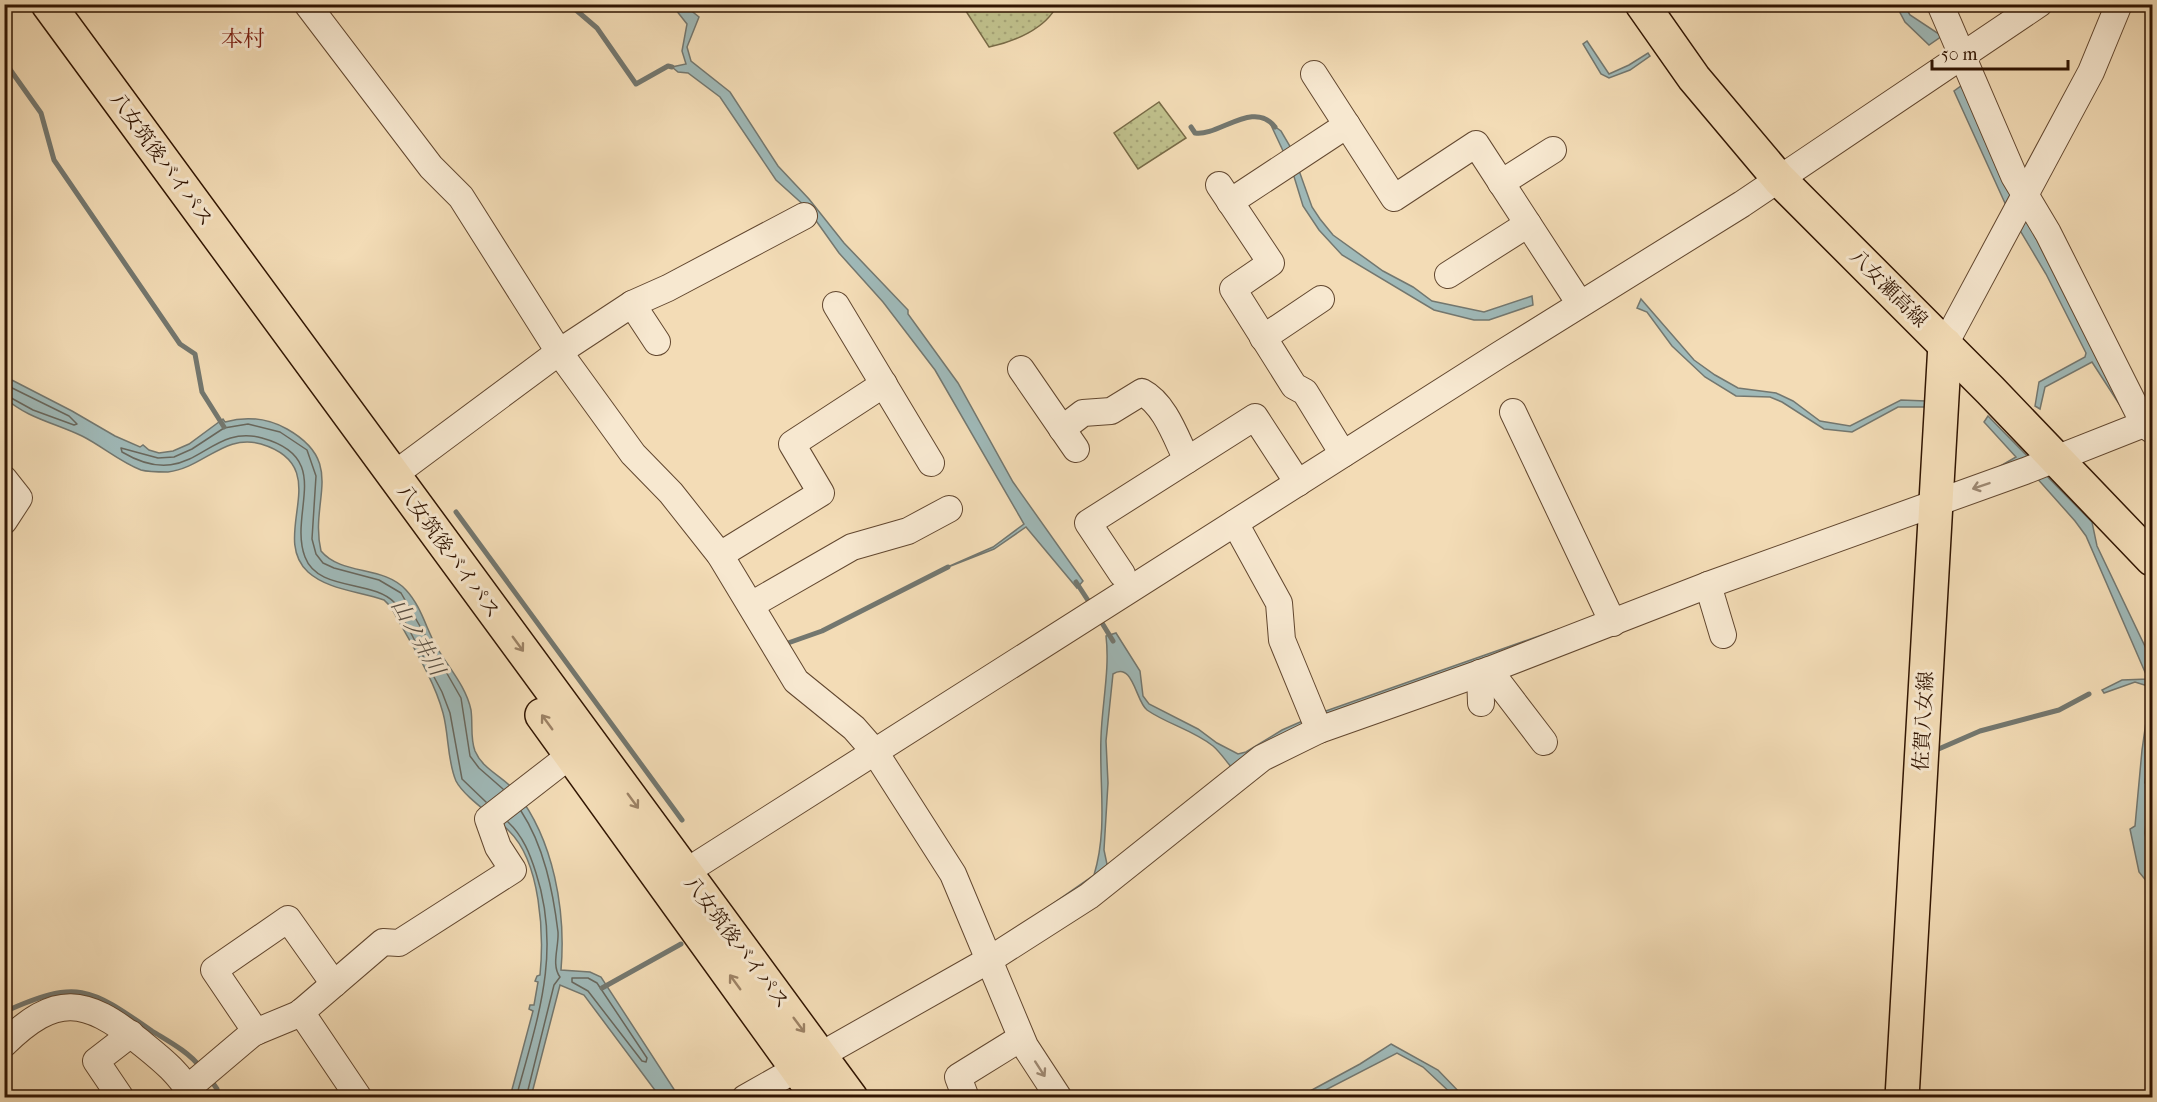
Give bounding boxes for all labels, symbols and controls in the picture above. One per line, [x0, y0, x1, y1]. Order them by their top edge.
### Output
district label: 本村 [221, 26, 265, 52]
scale bar [1932, 33, 2068, 71]
text: 50 m [1941, 44, 1978, 65]
street label: 八女筑後バイパス [105, 88, 218, 231]
street label: 八女瀬高線 [1845, 245, 1932, 332]
street label: 八女筑後バイパス [392, 480, 505, 623]
one-way arrow [1972, 482, 1991, 493]
water label: 山ノ井川 [387, 595, 450, 681]
one-way arrow [511, 635, 524, 651]
street label: 佐賀八女線 [1909, 670, 1938, 772]
one-way arrow [541, 714, 553, 731]
one-way arrow [626, 793, 639, 809]
street label: 八女筑後バイパス [679, 872, 794, 1013]
one-way arrow [729, 974, 741, 990]
one-way arrow [793, 1017, 805, 1033]
one-way arrow [1034, 1060, 1046, 1077]

